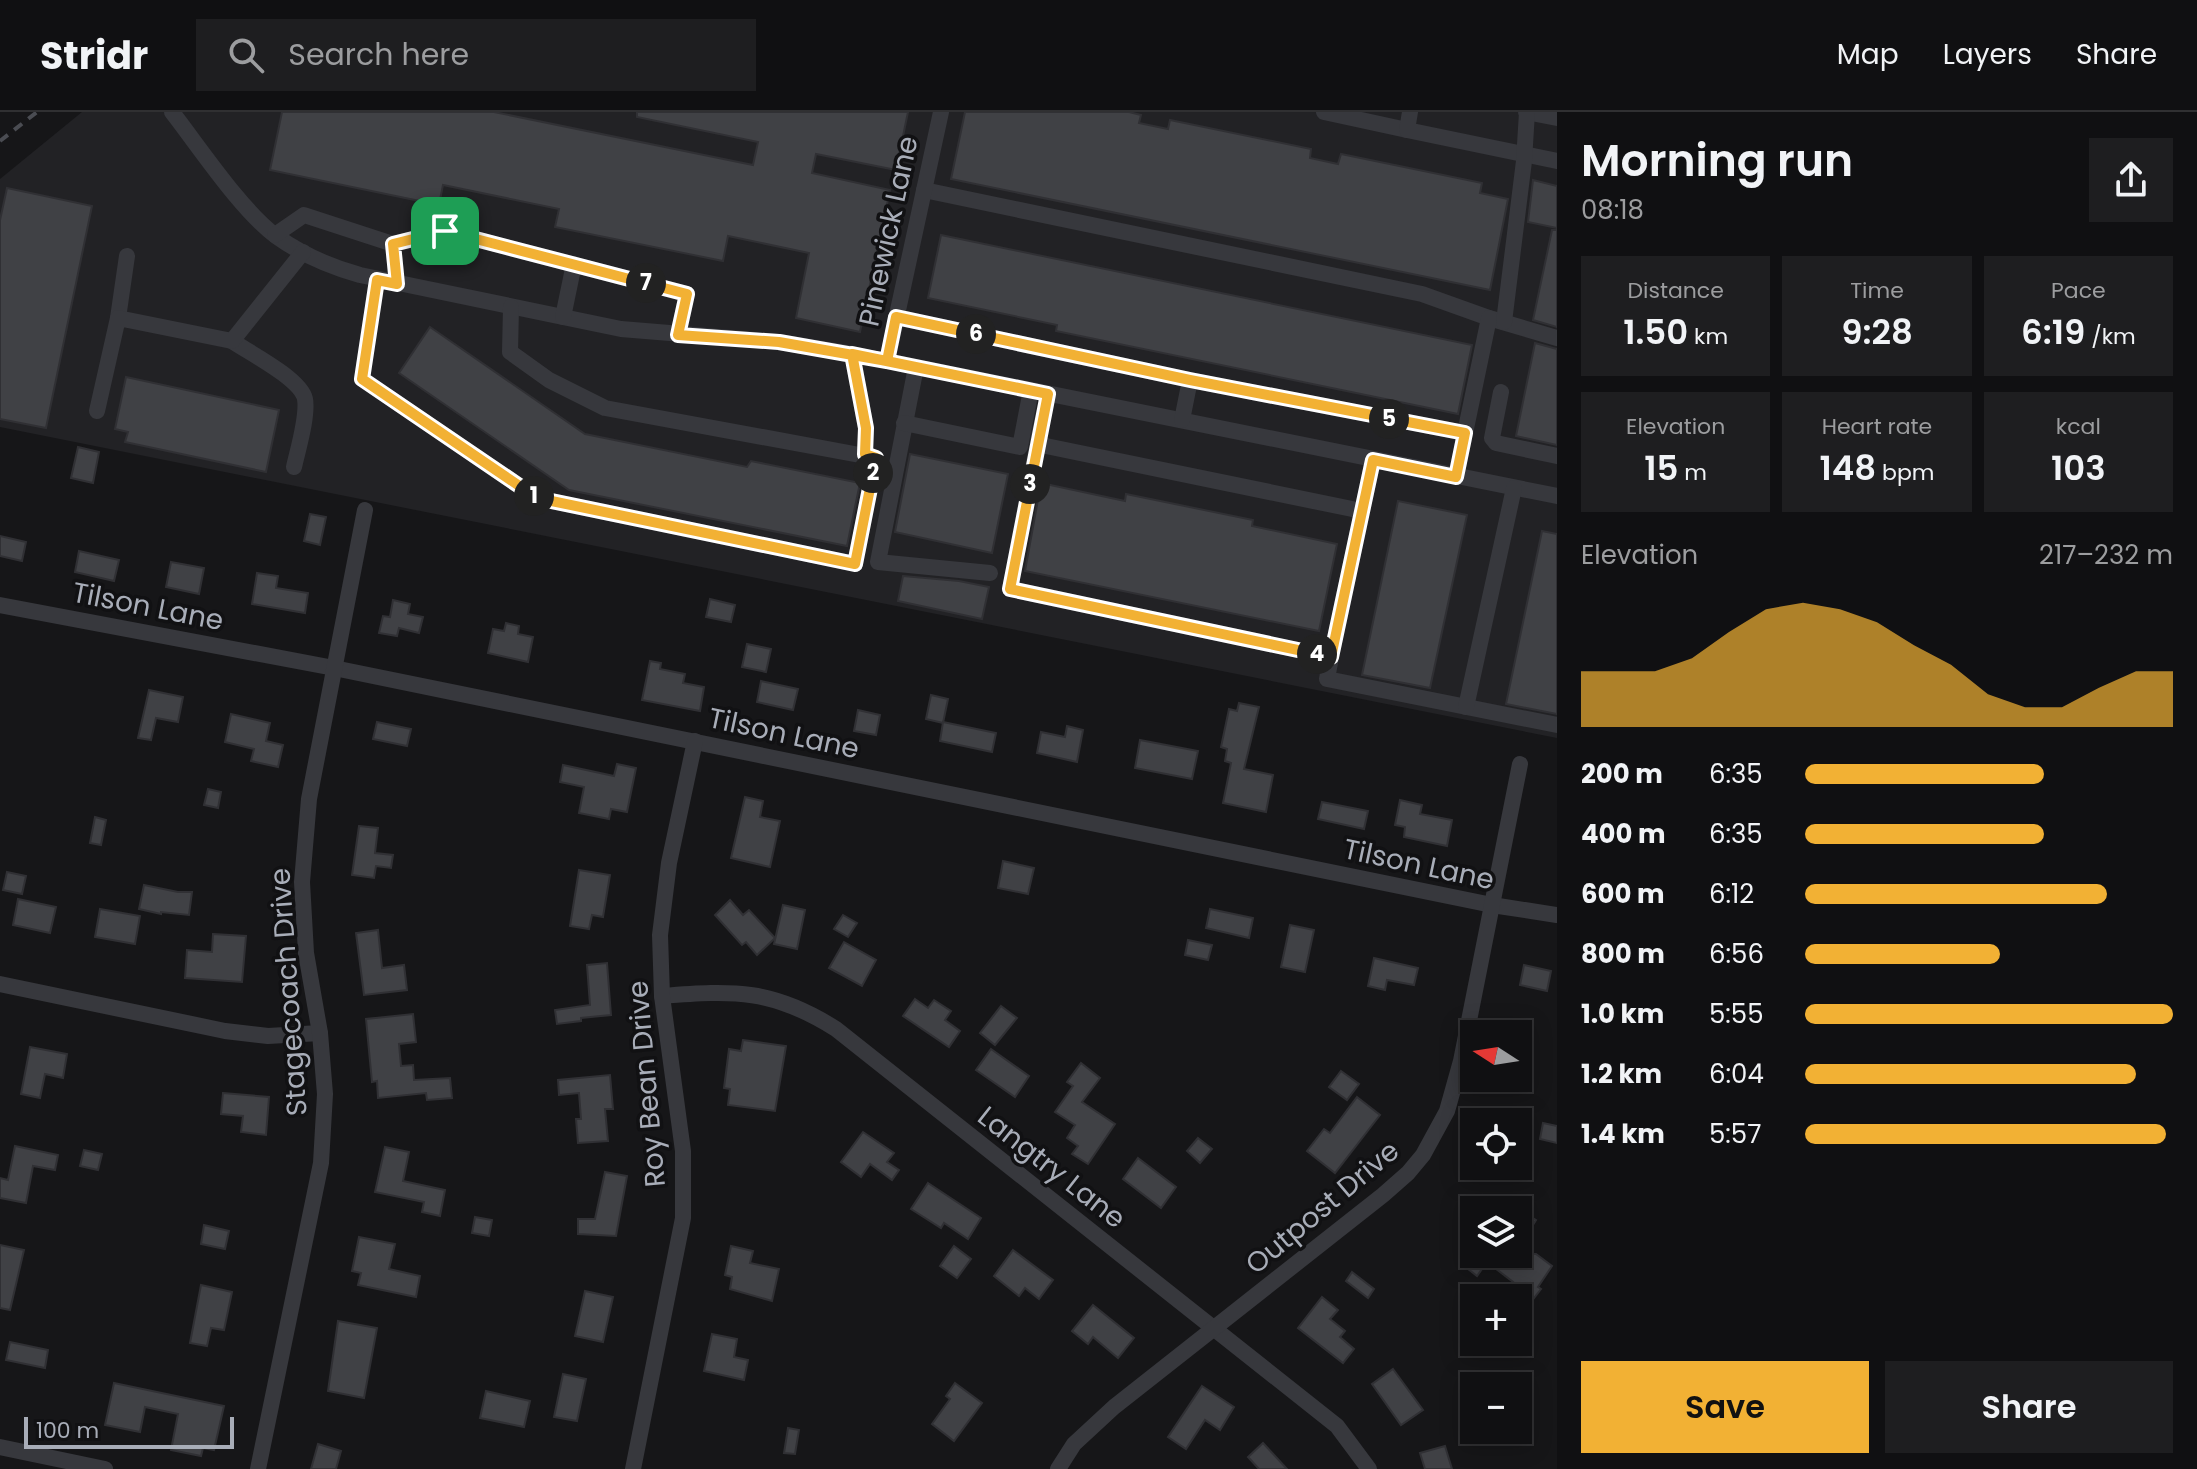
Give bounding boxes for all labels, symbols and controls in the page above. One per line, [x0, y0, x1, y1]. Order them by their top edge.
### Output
search box [196, 19, 756, 91]
text: Stridr [40, 29, 148, 82]
icon: search [224, 33, 268, 77]
text: Search here [288, 33, 469, 76]
text: Map [1837, 35, 1899, 74]
text: Layers [1943, 35, 2032, 74]
text: Share [2076, 35, 2157, 74]
text: Morning run [1581, 130, 1853, 191]
street label: Pinewick Lane [849, 132, 928, 330]
button: share [2089, 138, 2173, 222]
text: 08:18 [1581, 192, 1644, 228]
pin [411, 197, 479, 265]
icon: arrive [423, 209, 467, 253]
pin: 7 [626, 263, 666, 303]
text: 7 [640, 267, 652, 298]
text: Distance [1627, 275, 1724, 306]
text: Time [1850, 275, 1904, 306]
text: Pace [2051, 275, 2106, 306]
text: 1.50 [1623, 308, 1688, 356]
text: 9:28 [1841, 308, 1913, 356]
text: 6:19 [2021, 308, 2085, 356]
pin: 6 [956, 314, 996, 354]
text: 6 [969, 318, 983, 349]
text: km [1688, 321, 1728, 352]
text: /km [2085, 321, 2136, 352]
pin: 5 [1369, 399, 1409, 439]
text: 5 [1382, 403, 1396, 434]
text: Elevation [1626, 411, 1725, 442]
text: Heart rate [1822, 411, 1932, 442]
text: kcal [2056, 411, 2101, 442]
text: 15 [1644, 444, 1679, 492]
text: 148 [1820, 444, 1876, 492]
text: 103 [2051, 444, 2106, 492]
pin: 2 [853, 453, 893, 493]
text: 2 [867, 457, 879, 488]
text: m [1679, 457, 1707, 488]
text: bpm [1876, 457, 1934, 488]
pin: 3 [1010, 464, 1050, 504]
text: 3 [1023, 468, 1037, 499]
pin: 1 [514, 476, 554, 516]
text: 1 [530, 480, 538, 511]
text: Elevation [1581, 537, 1698, 573]
text: 217–232 m [2039, 537, 2173, 573]
street label: Tilson Lane [69, 573, 227, 640]
pin: 4 [1297, 634, 1337, 674]
text: 4 [1310, 638, 1324, 669]
street label: Tilson Lane [705, 698, 863, 768]
text: 200 m [1581, 756, 1663, 792]
text: 6:35 [1709, 756, 1763, 792]
text: 400 m [1581, 816, 1666, 852]
text: 6:35 [1709, 816, 1763, 852]
street label: Tilson Lane [1340, 829, 1498, 899]
street label: Stagecoach Drive [260, 867, 317, 1117]
text: 600 m [1581, 876, 1665, 912]
text: 6:12 [1709, 876, 1754, 912]
text: 800 m [1581, 936, 1665, 972]
text: 6:56 [1709, 936, 1764, 972]
street label: Roy Bean Drive [618, 979, 675, 1189]
text: 1.0 km [1581, 996, 1664, 1032]
text: 5:55 [1709, 996, 1764, 1032]
north arrow [1460, 1020, 1532, 1092]
map controls [1460, 1020, 1532, 1444]
text: 1.2 km [1581, 1056, 1662, 1092]
text: 6:04 [1709, 1056, 1764, 1092]
street label: Langtry Lane [970, 1097, 1134, 1238]
button: locate [1460, 1108, 1532, 1180]
text: 1.4 km [1581, 1116, 1665, 1152]
text: 5:57 [1709, 1116, 1761, 1152]
street label: Outpost Drive [1237, 1132, 1407, 1283]
button: layers [1460, 1196, 1532, 1268]
button: + [1460, 1284, 1532, 1356]
button: Save [1581, 1361, 1869, 1453]
button: Share [1885, 1361, 2173, 1453]
button: − [1460, 1372, 1532, 1444]
scale bar [24, 1413, 234, 1449]
text: 100 m [36, 1415, 99, 1446]

